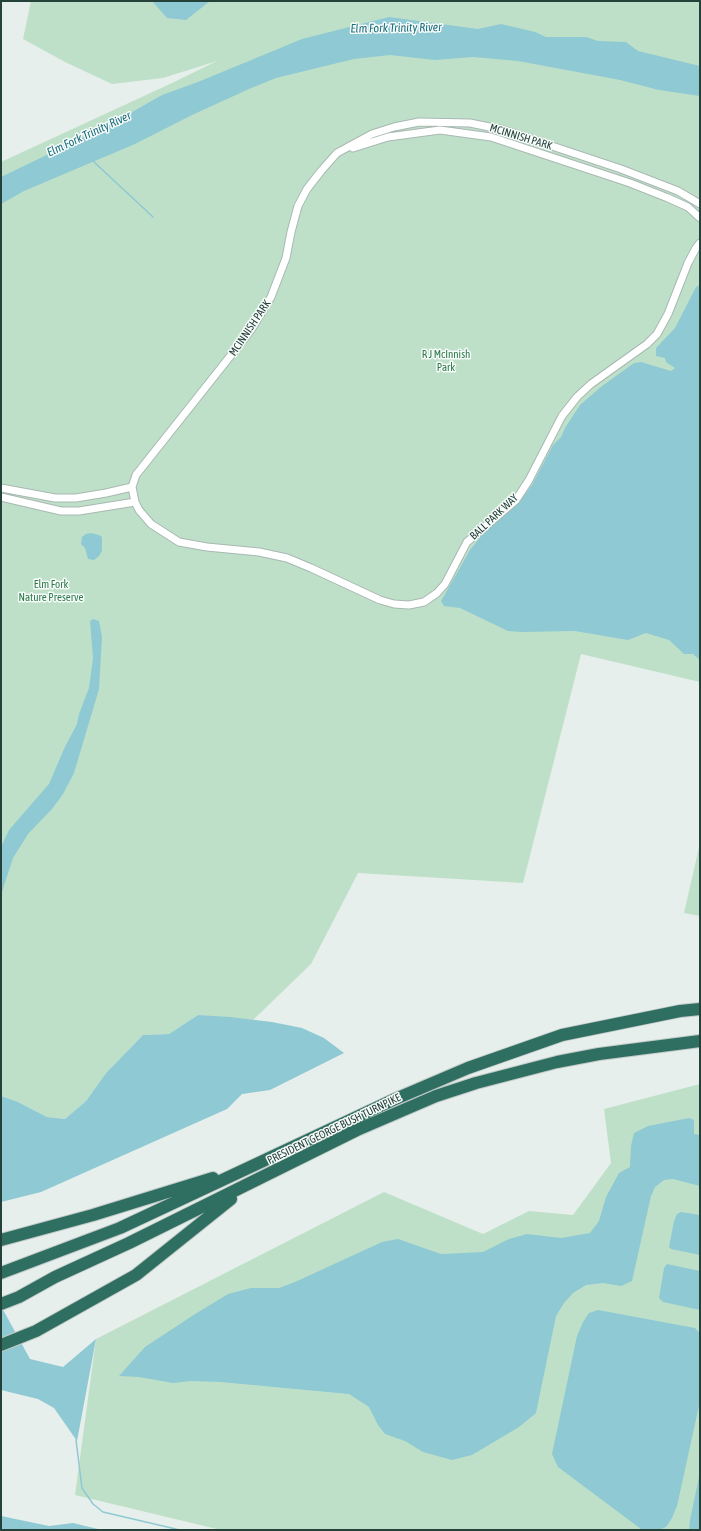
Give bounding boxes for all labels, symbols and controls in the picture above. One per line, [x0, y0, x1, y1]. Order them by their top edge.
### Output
water label: Elm Fork Trinity River [350, 20, 442, 36]
water label: Elm Fork Trinity River [45, 108, 133, 160]
street label: MCINNISH PARK [488, 121, 554, 153]
street label: MCINNISH PARK [226, 298, 274, 358]
park label: R J McInnish Park [422, 348, 470, 374]
street label: BALL PARK WAY [467, 491, 521, 543]
park label: Elm Fork Nature Preserve [19, 578, 83, 604]
street label: PRESIDENT GEORGE BUSH TURNPIKE [265, 1091, 403, 1167]

